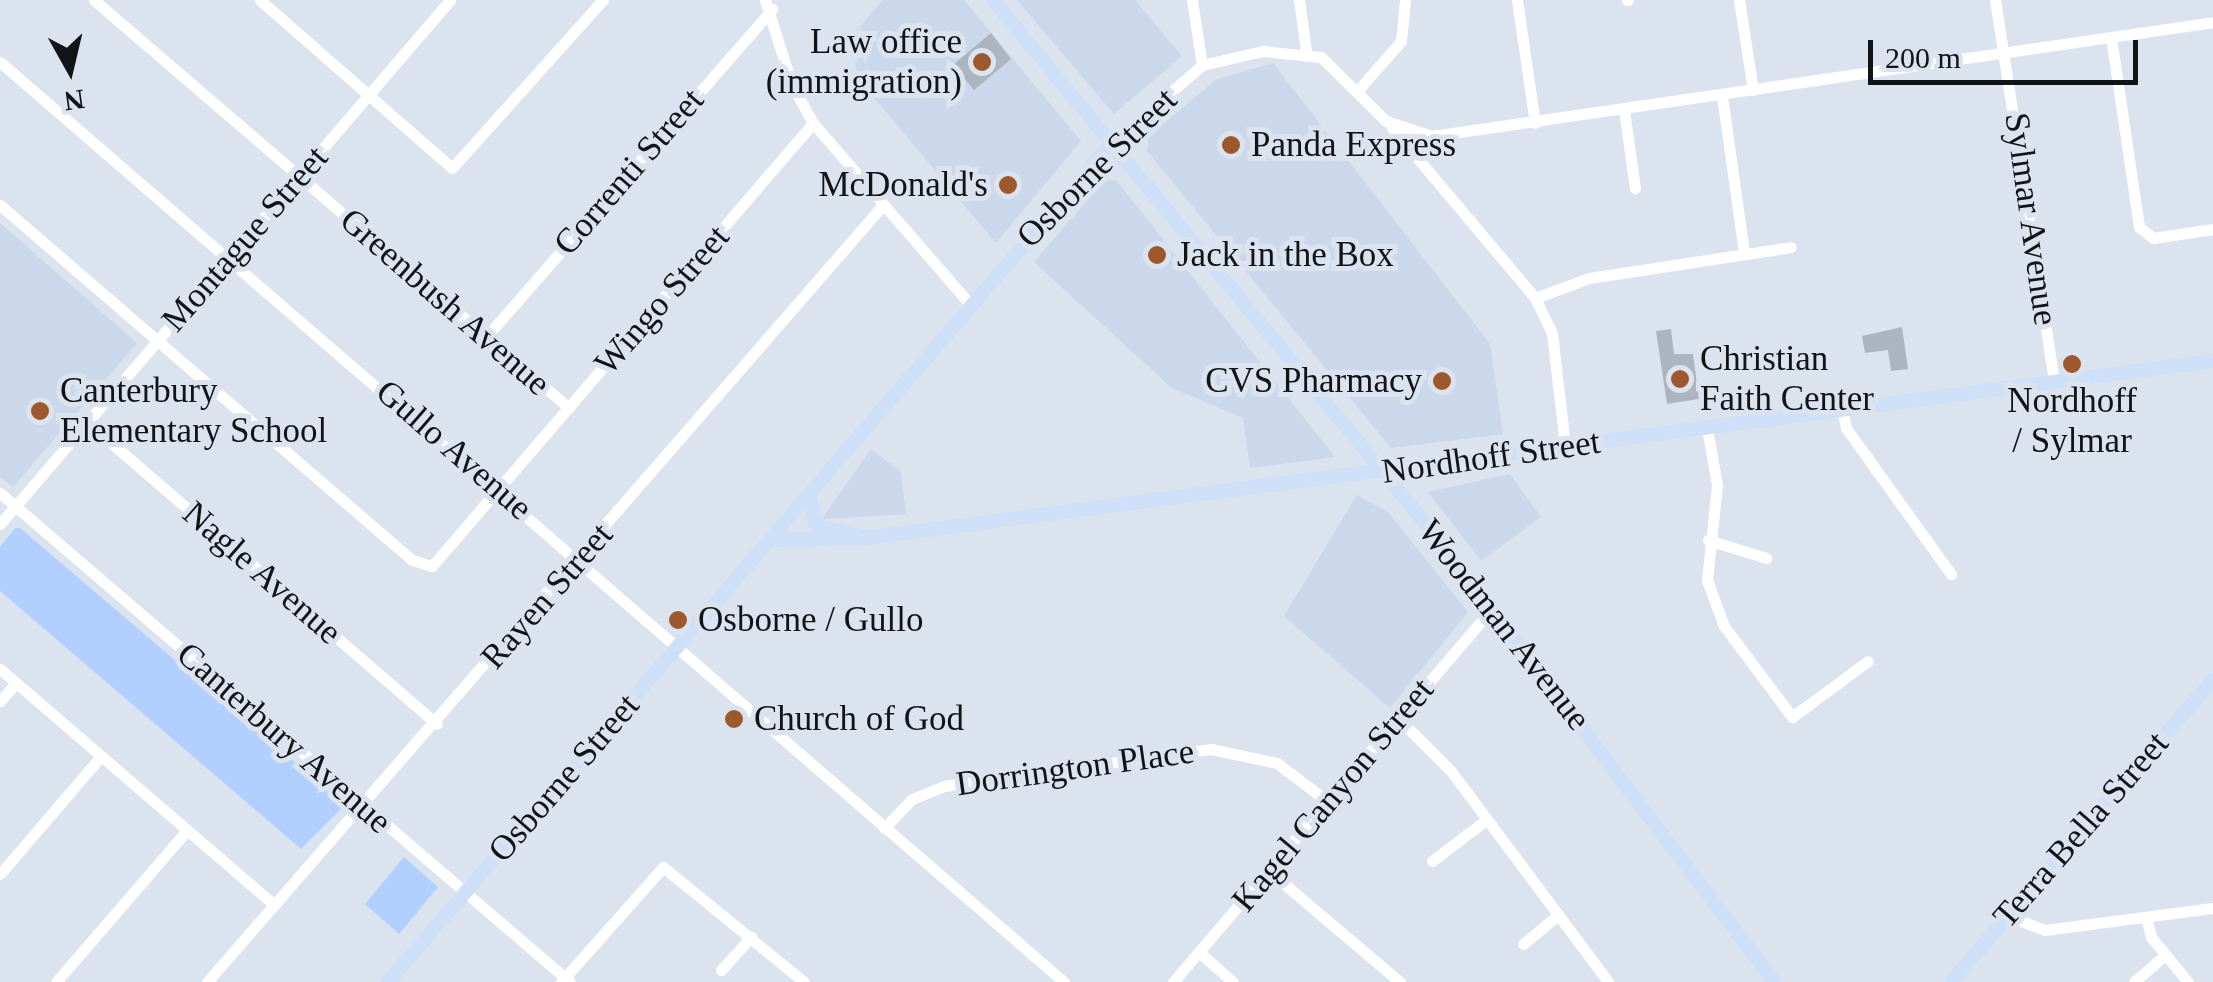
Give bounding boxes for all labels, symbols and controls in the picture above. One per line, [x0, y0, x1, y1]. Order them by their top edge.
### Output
north arrow [20, 20, 120, 120]
scale bar [1873, 20, 2143, 82]
place label: Law office (immigration) [766, 21, 962, 103]
text: 200 m [1885, 41, 1961, 74]
marker: Law office (immigration) [971, 51, 993, 73]
street label: Osborne Street [1008, 79, 1186, 257]
street label: Correnti Street [545, 80, 713, 264]
text: N [62, 83, 86, 117]
street label: Sylmar Avenue [1995, 109, 2067, 329]
place label: Panda Express [1251, 124, 1456, 166]
marker: Panda Express [1220, 134, 1242, 156]
street label: Montague Street [153, 138, 337, 340]
place label: McDonald's [818, 164, 988, 206]
marker: McDonald's [997, 174, 1019, 196]
street label: Greenbush Avenue [331, 199, 559, 405]
street label: Wingo Street [586, 217, 738, 383]
place label: Jack in the Box [1177, 234, 1394, 276]
marker: Jack in the Box [1146, 244, 1168, 266]
place label: Christian Faith Center [1700, 338, 1874, 420]
marker: Nordhoff / Sylmar [2061, 353, 2083, 375]
place label: CVS Pharmacy [1205, 360, 1422, 402]
marker: Christian Faith Center [1669, 368, 1691, 390]
place label: Canterbury Elementary School [60, 370, 327, 452]
street label: Gullo Avenue [367, 370, 541, 530]
marker: CVS Pharmacy [1431, 370, 1453, 392]
place label: Nordhoff / Sylmar [2007, 380, 2137, 462]
marker: Canterbury Elementary School [29, 400, 51, 422]
street label: Nordhoff Street [1379, 421, 1603, 493]
street label: Nagle Avenue [173, 492, 351, 654]
street label: Woodman Avenue [1408, 510, 1600, 740]
street label: Rayen Street [472, 514, 622, 678]
place label: Osborne / Gullo [698, 599, 924, 641]
marker: Osborne / Gullo [667, 609, 689, 631]
street label: Canterbury Avenue [167, 633, 401, 843]
street label: Kagel Canyon Street [1223, 670, 1443, 920]
street label: Osborne Street [480, 685, 648, 871]
place label: Church of God [754, 698, 964, 740]
marker: Church of God [723, 708, 745, 730]
street label: Terra Bella Street [1984, 723, 2178, 937]
street label: Dorrington Place [953, 730, 1197, 806]

